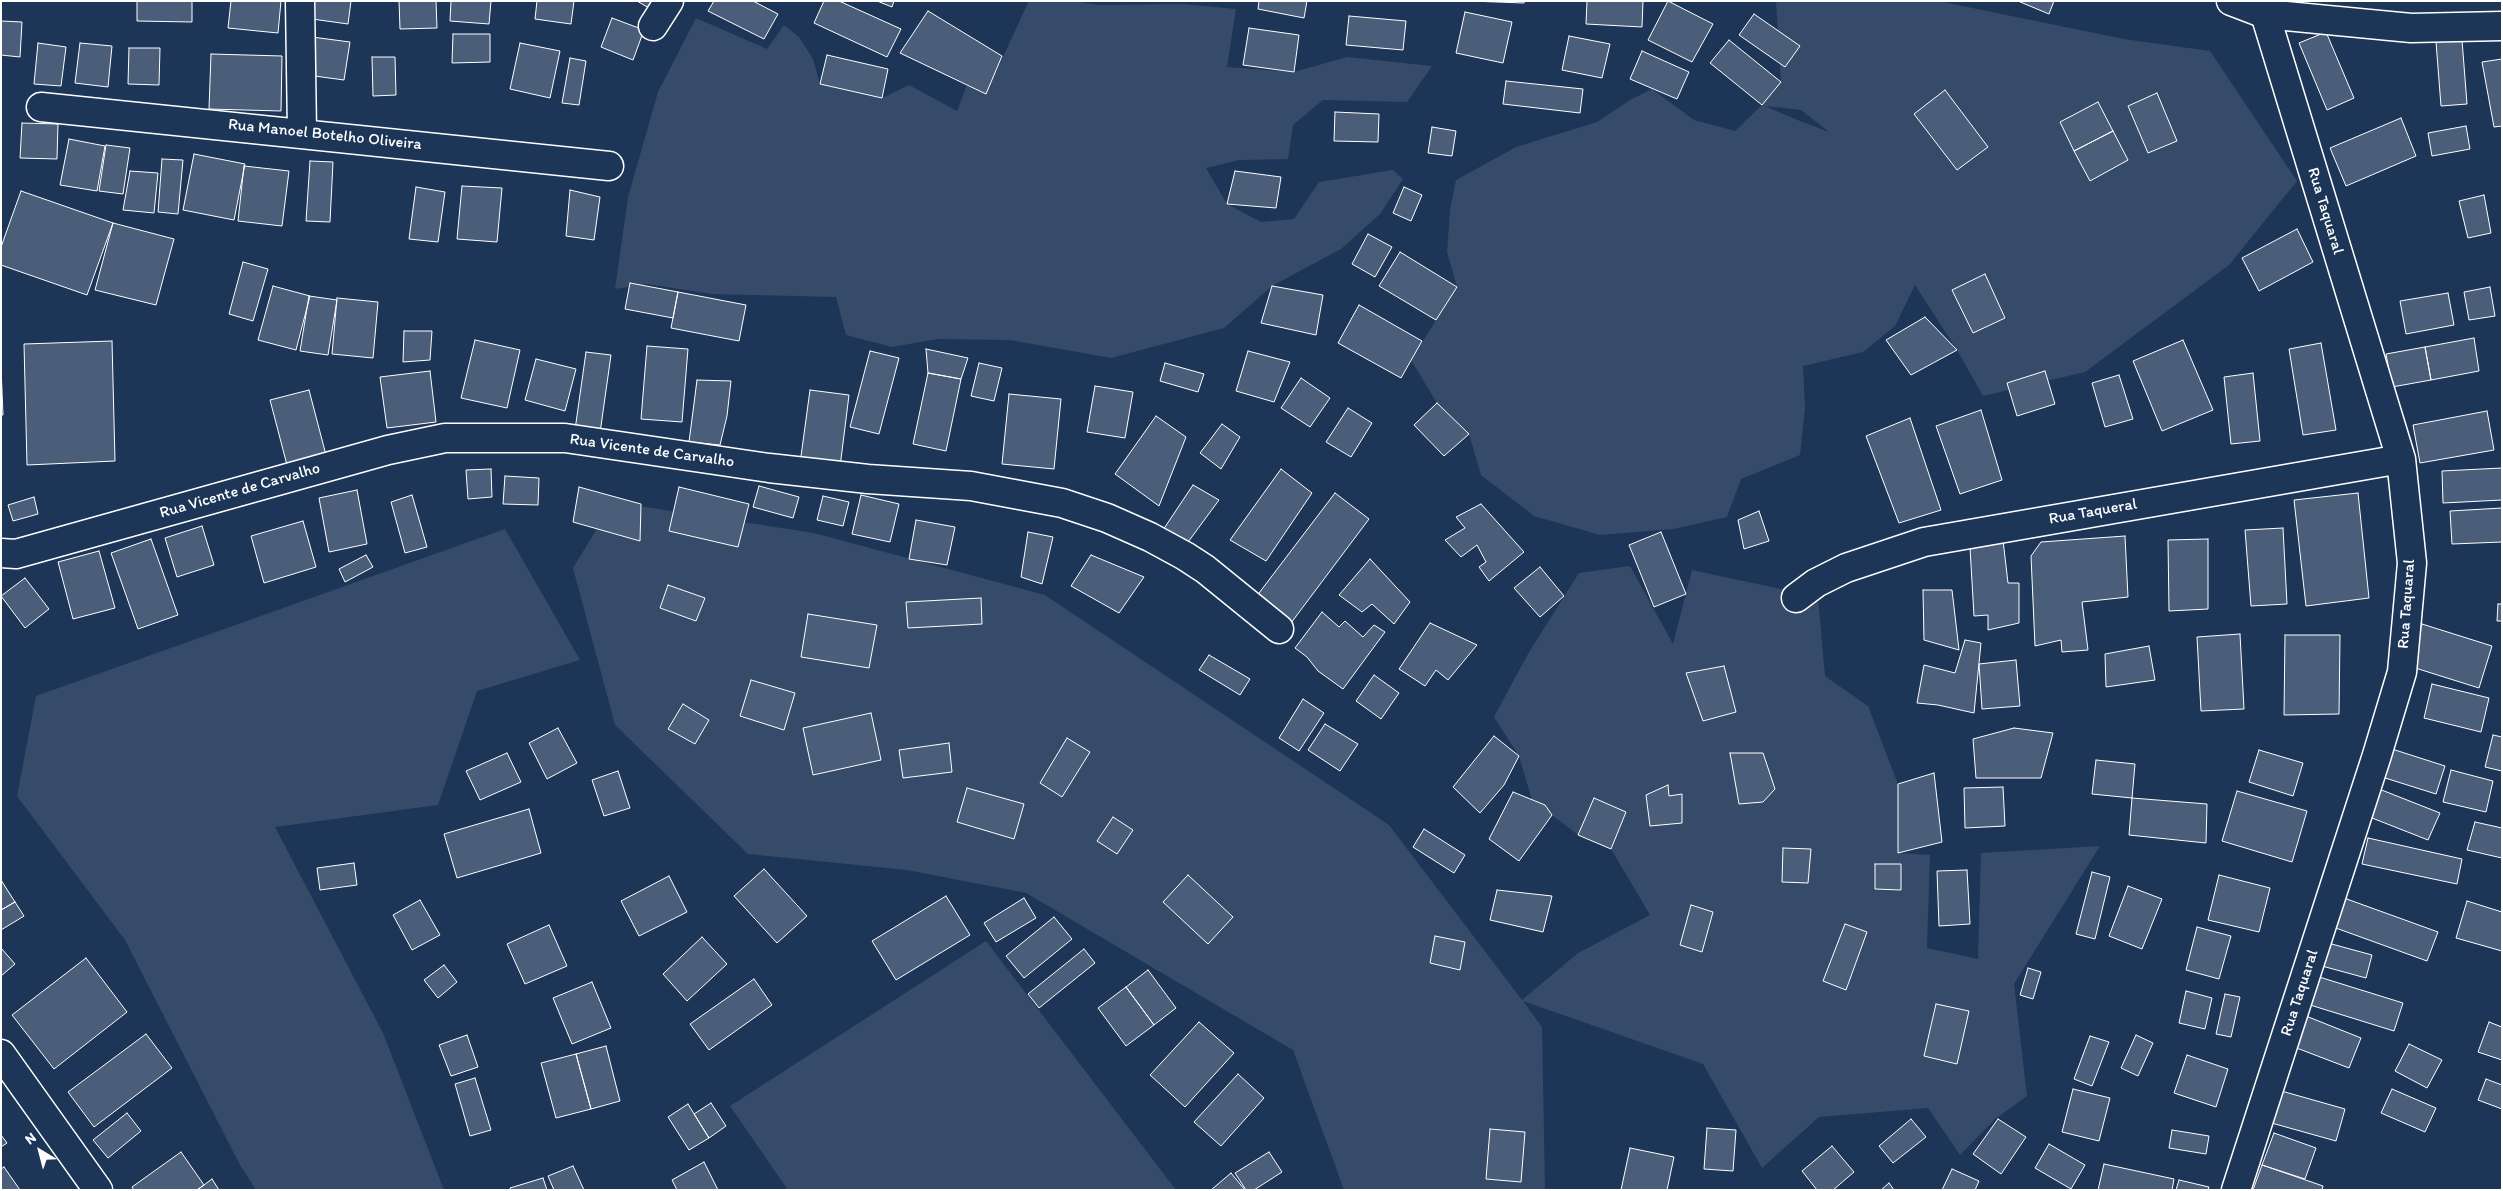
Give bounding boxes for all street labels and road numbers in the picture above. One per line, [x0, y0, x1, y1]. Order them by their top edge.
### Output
street label: Rua Manoel Botelho Oliveira [227, 115, 423, 155]
street label: Rua Taquaral [2303, 165, 2347, 257]
street label: Rua Vicente de Carvalho [568, 430, 736, 472]
street label: Rua Vicente de Carvalho [158, 459, 322, 523]
street label: Rua Taqueral [2047, 495, 2139, 529]
street label: Rua Taquaral [2394, 559, 2420, 649]
street label: Rua Taquaral [2277, 947, 2323, 1039]

